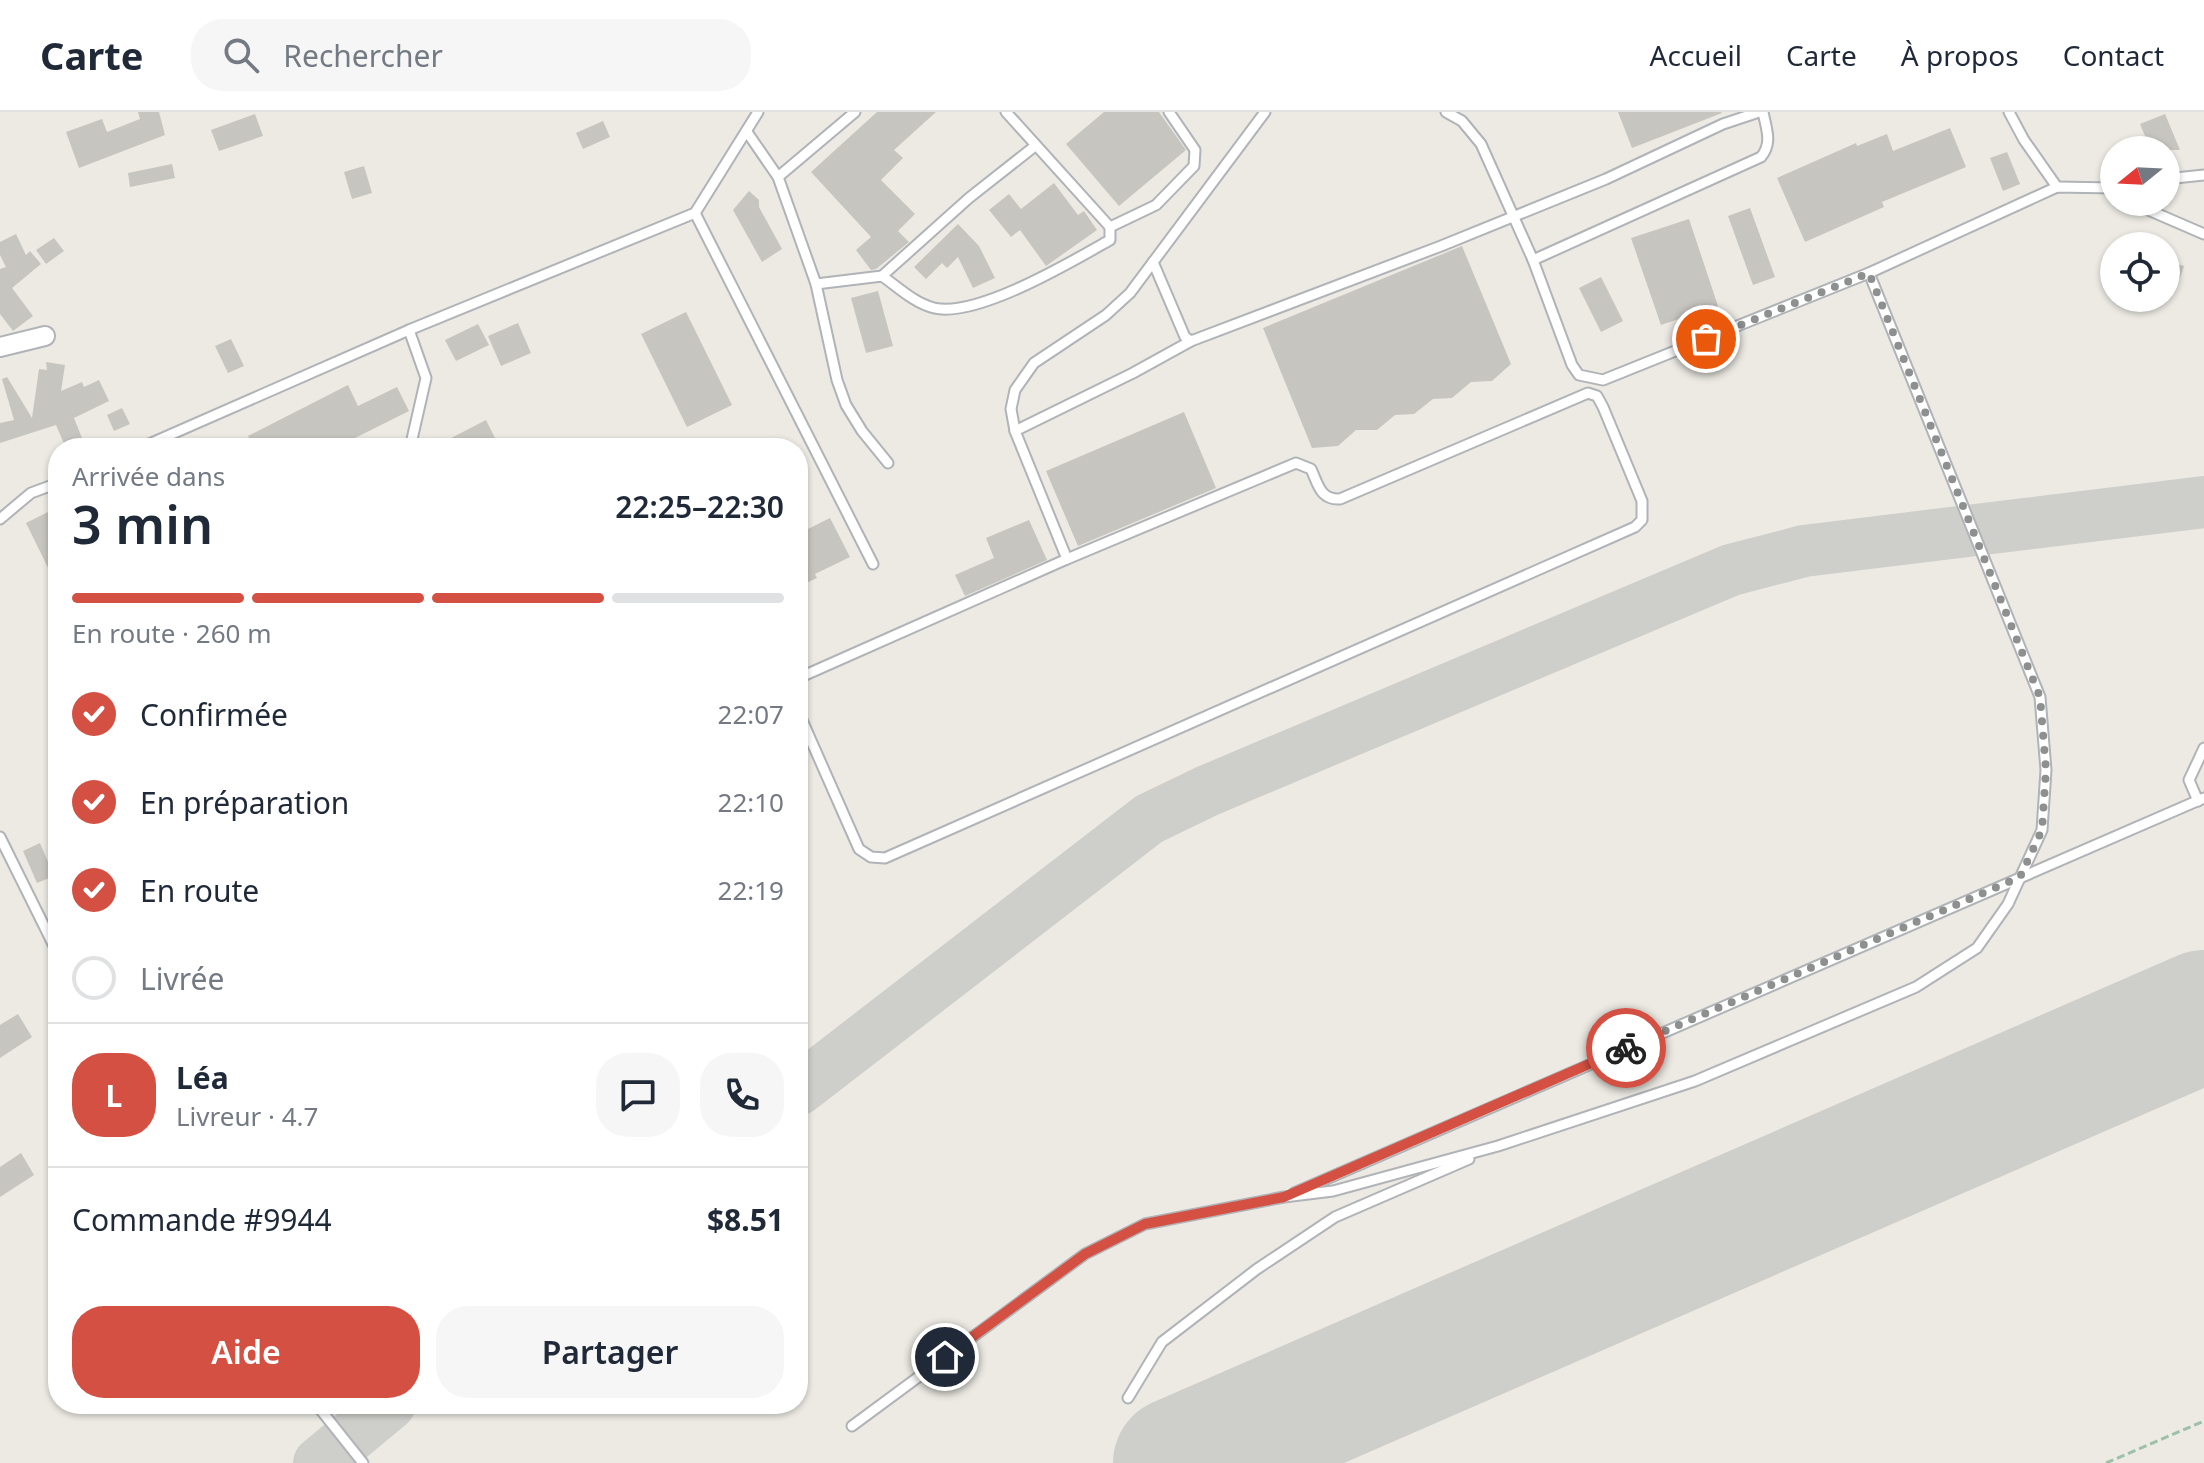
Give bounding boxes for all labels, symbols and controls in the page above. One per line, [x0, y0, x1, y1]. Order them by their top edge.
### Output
search box [191, 19, 751, 91]
text: Carte [40, 29, 143, 81]
icon: search [219, 33, 263, 77]
text: Rechercher [283, 35, 443, 76]
text: Accueil [1650, 36, 1742, 74]
text: Carte [1786, 36, 1857, 74]
text: À propos [1901, 36, 2019, 74]
text: Contact [2063, 36, 2164, 74]
north arrow [2100, 136, 2180, 216]
map controls [2100, 136, 2180, 312]
button: locate [2100, 232, 2180, 312]
pin [1672, 305, 1740, 373]
icon: bag [1684, 317, 1728, 361]
text: Arrivée dans [72, 458, 225, 494]
text: 22:25–22:30 [615, 486, 784, 527]
text: 3 min [72, 488, 213, 559]
text: En route · 260 m [72, 615, 272, 651]
icon: check [72, 692, 116, 736]
text: Confirmée [140, 694, 288, 735]
text: 22:07 [718, 696, 784, 732]
icon: check [72, 780, 116, 824]
text: En préparation [140, 782, 349, 823]
text: 22:10 [718, 784, 784, 820]
icon: check [72, 868, 116, 912]
text: En route [140, 870, 259, 911]
text: 22:19 [718, 872, 784, 908]
text: Livrée [140, 958, 224, 999]
courier [1586, 1008, 1666, 1088]
icon: bike [1604, 1026, 1648, 1070]
button: chat [596, 1053, 680, 1137]
button: phone [700, 1053, 784, 1137]
text: Léa [176, 1057, 229, 1098]
text: L [106, 1075, 122, 1116]
text: Livreur · 4.7 [176, 1098, 318, 1134]
text: Commande #9944 [72, 1199, 332, 1240]
text: $8.51 [707, 1199, 784, 1240]
button: Aide [72, 1306, 420, 1398]
button: Partager [436, 1306, 784, 1398]
pin [911, 1323, 979, 1391]
icon: home [923, 1335, 967, 1379]

